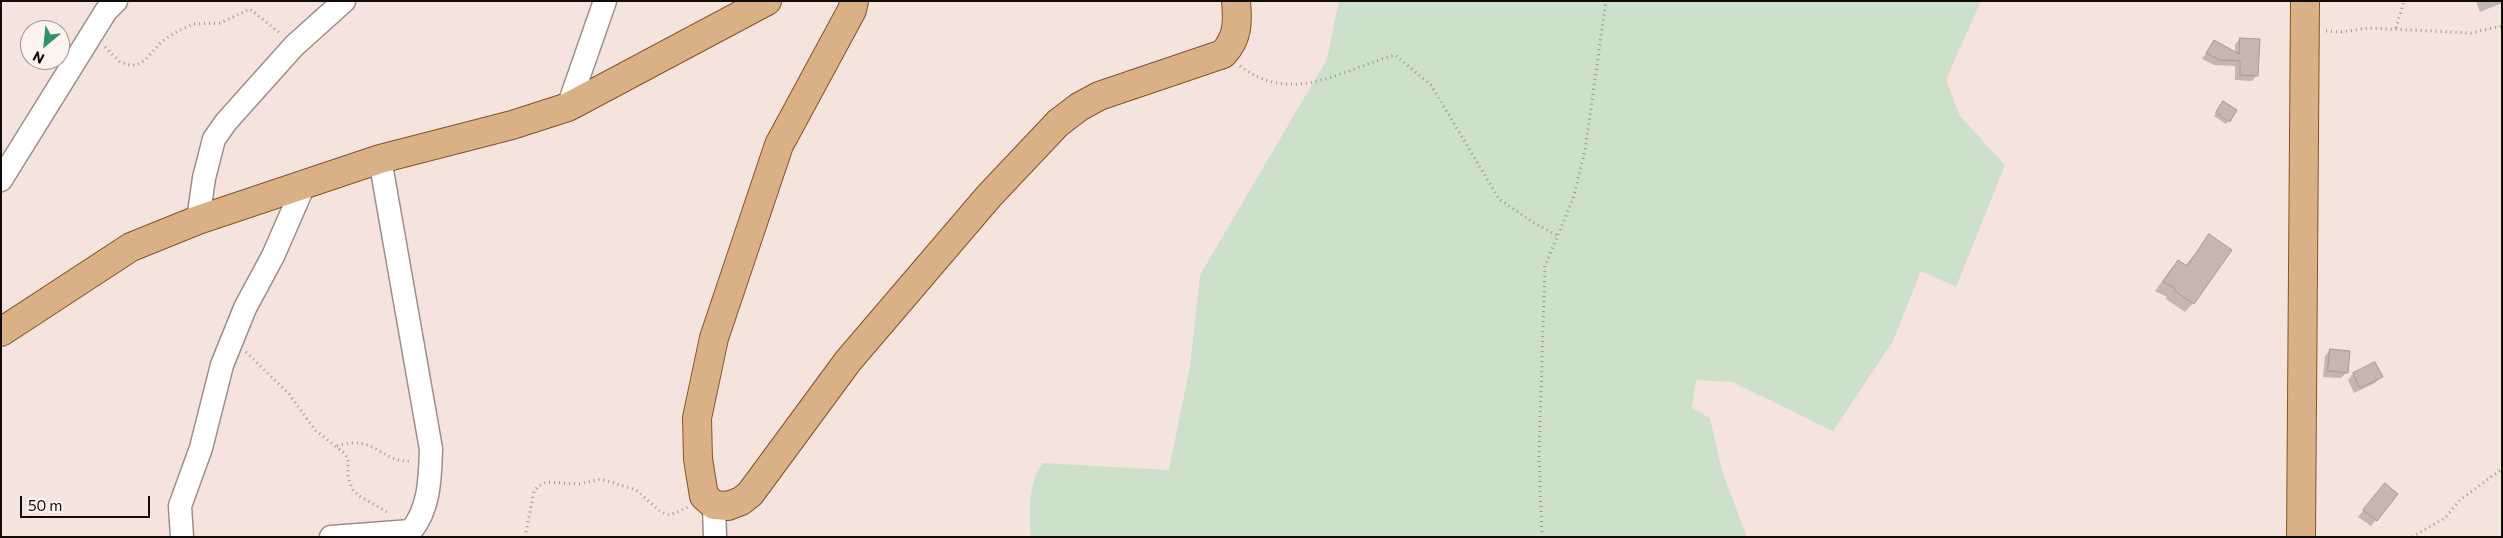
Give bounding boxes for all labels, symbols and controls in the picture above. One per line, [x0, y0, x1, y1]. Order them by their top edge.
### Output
north arrow [20, 20, 70, 70]
text: N [30, 48, 47, 68]
scale bar [22, 486, 152, 518]
text: 50 m [28, 496, 62, 514]

